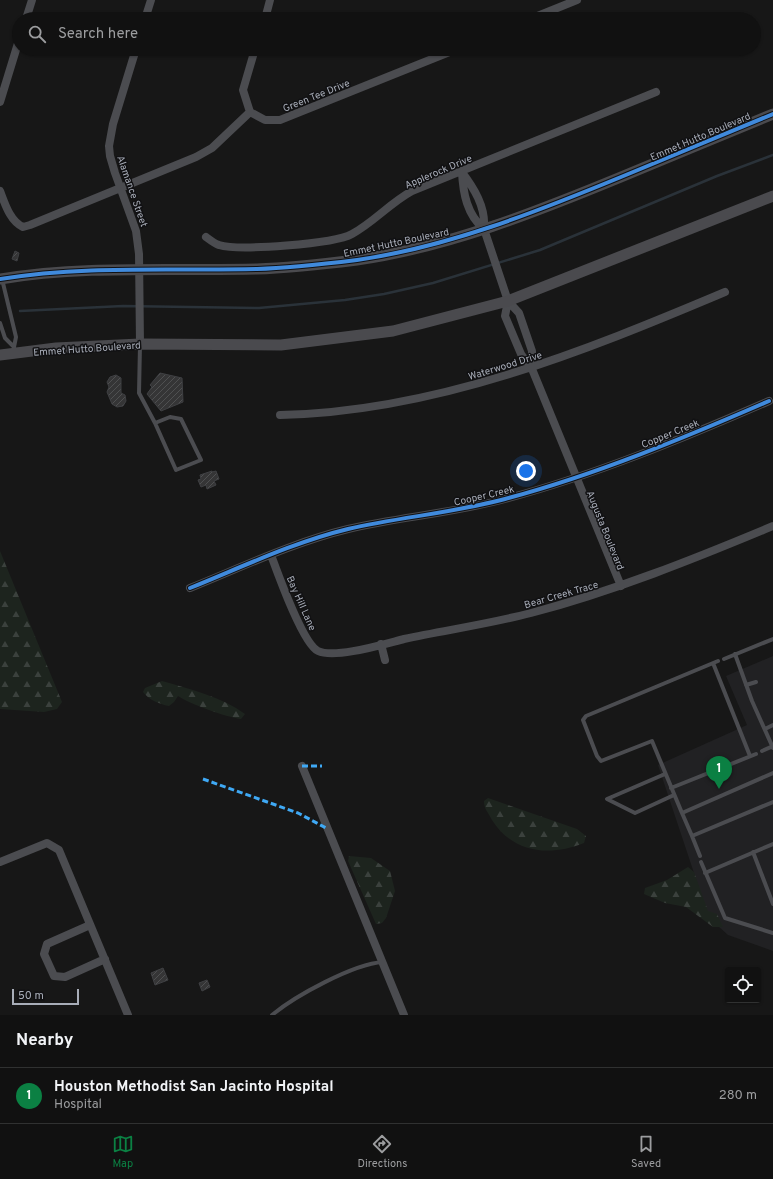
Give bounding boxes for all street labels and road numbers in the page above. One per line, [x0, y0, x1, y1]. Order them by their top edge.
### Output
street label: Green Tee Drive [281, 77, 352, 116]
street label: Emmet Hutto Boulevard [648, 110, 753, 164]
street label: Applerock Drive [403, 152, 474, 192]
street label: Alamance Street [113, 154, 150, 229]
street label: Emmet Hutto Boulevard [342, 226, 450, 261]
street label: Emmet Hutto Boulevard [33, 339, 141, 360]
street label: Waterwood Drive [467, 349, 544, 384]
street label: Copper Creek [640, 417, 702, 452]
street label: Cooper Creek [453, 483, 516, 510]
street label: Augusta Boulevard [583, 489, 627, 572]
street label: Bay Hill Lane [283, 574, 319, 633]
street label: Bear Creek Trace [523, 579, 600, 612]

